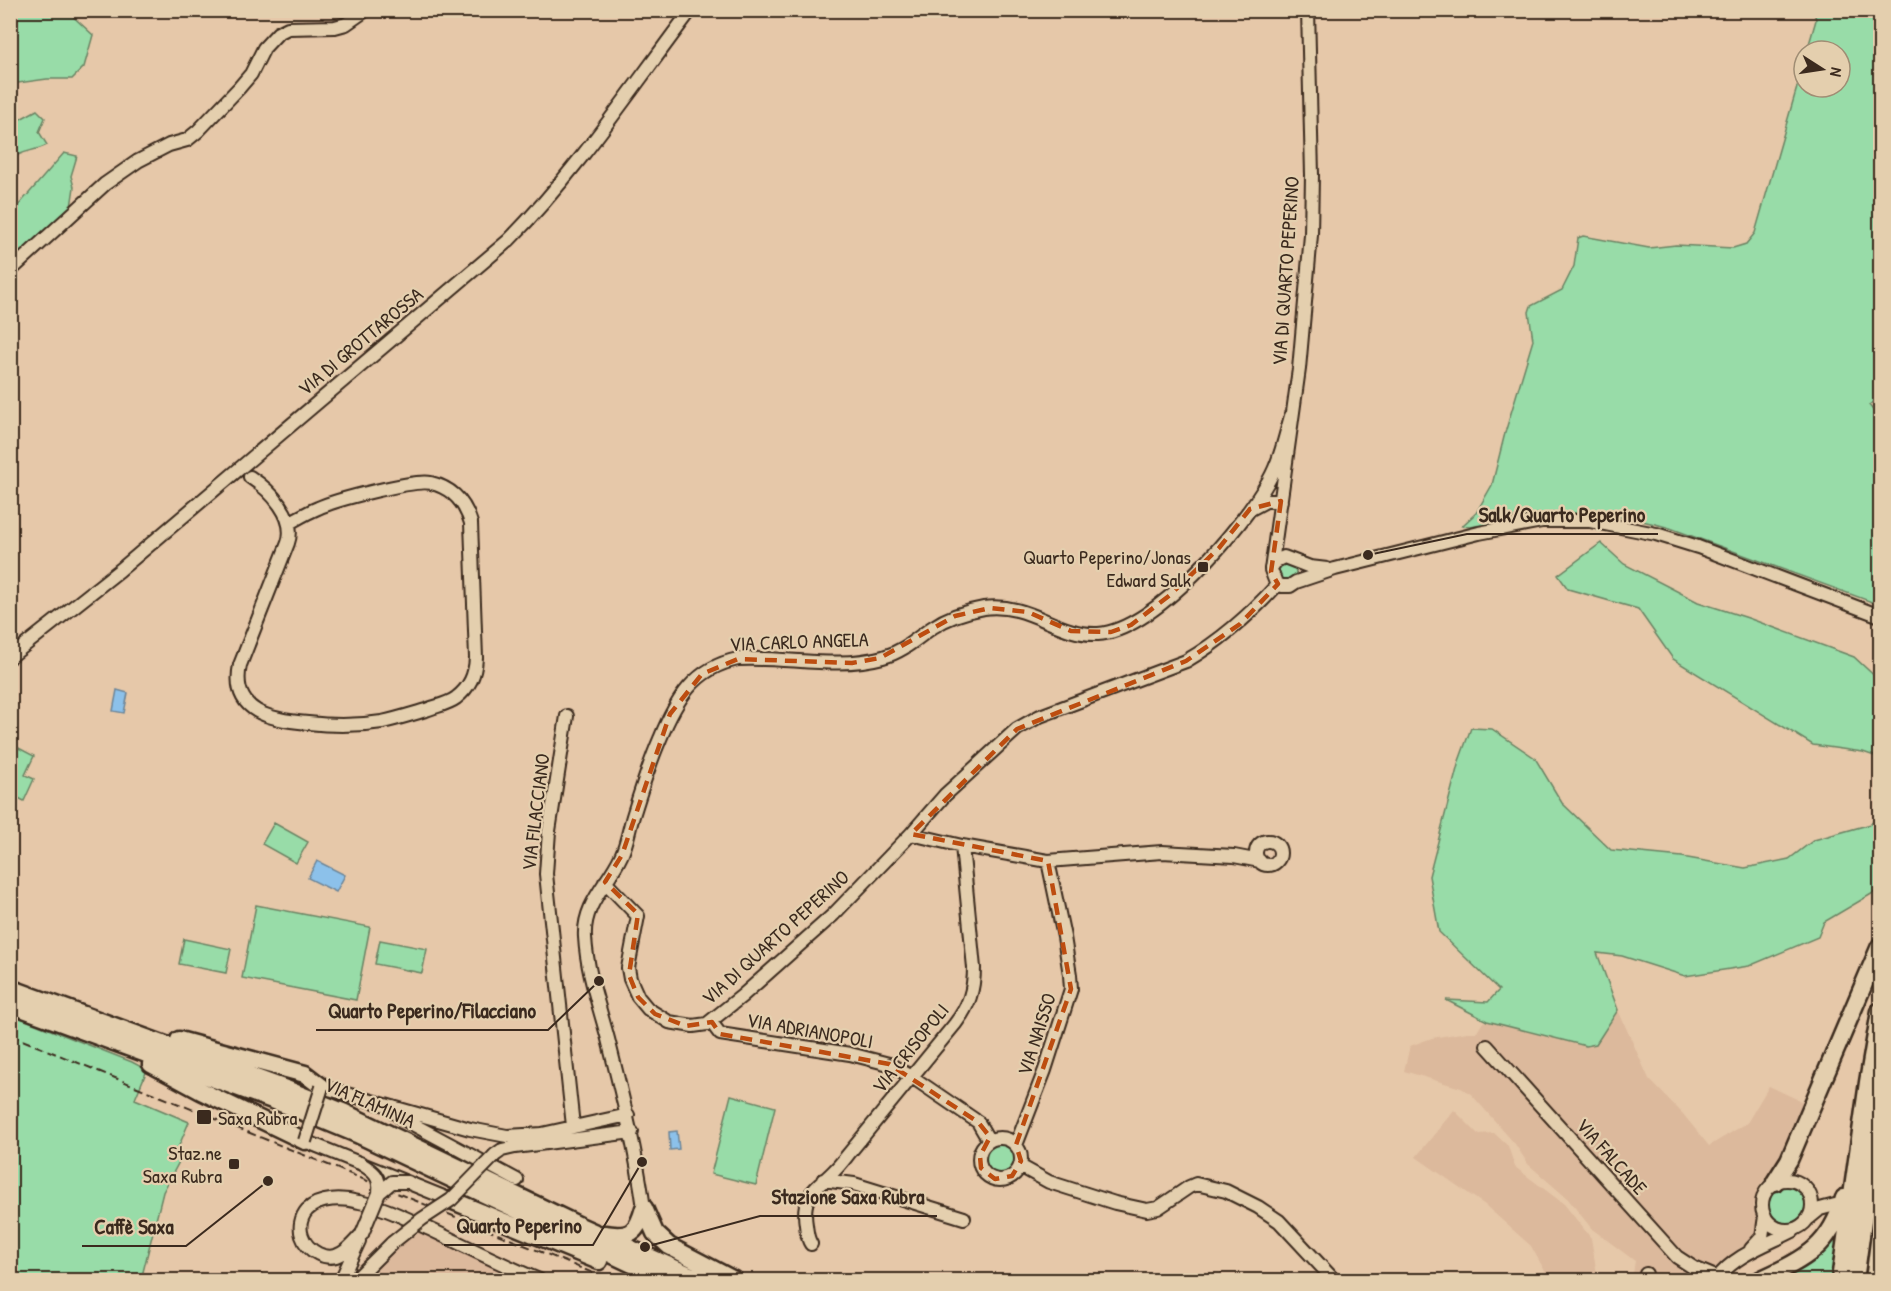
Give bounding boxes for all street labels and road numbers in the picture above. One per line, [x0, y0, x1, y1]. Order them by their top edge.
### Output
street label: VIA DI QUARTO PEPERINO [1265, 175, 1305, 367]
street label: VIA DI GROTTAROSSA [292, 280, 428, 401]
street label: VIA CARLO ANGELA [729, 625, 869, 657]
street label: VIA FILACCIANO [514, 752, 556, 872]
street label: VIA DI QUARTO PEPERINO [696, 864, 854, 1010]
street label: VIA NAISSO [1010, 989, 1062, 1079]
street label: VIA CRISOPOLI [865, 997, 955, 1099]
street label: VIA ADRIANOPOLI [745, 1006, 875, 1054]
street label: VIA FLAMINIA [320, 1070, 420, 1134]
street label: VIA FALCADE [1570, 1112, 1654, 1200]

